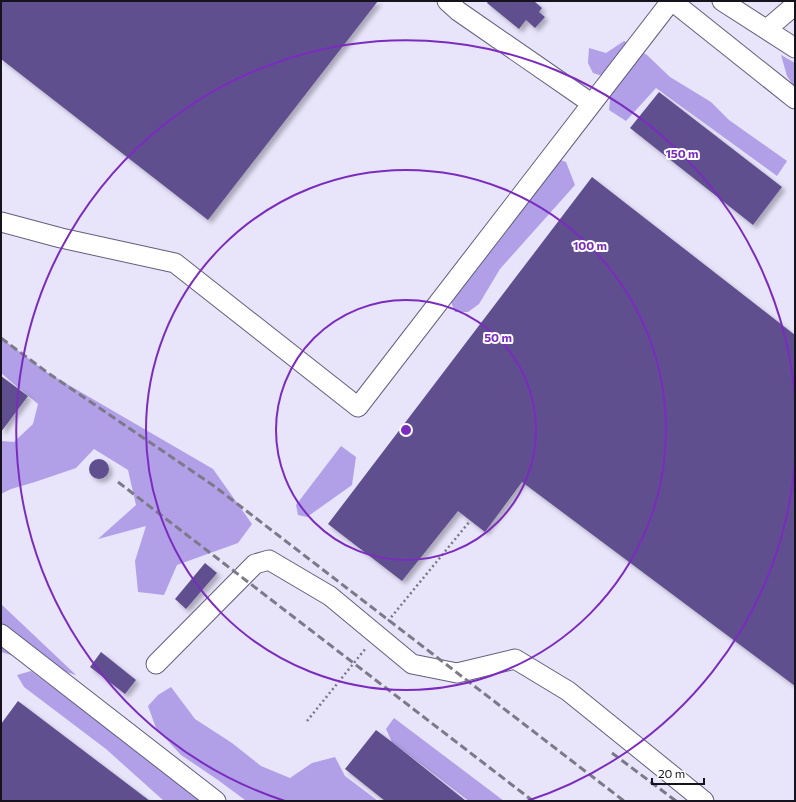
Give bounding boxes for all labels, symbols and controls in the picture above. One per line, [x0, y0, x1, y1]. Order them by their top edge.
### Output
text: 150 m [665, 146, 699, 160]
text: 100 m [573, 238, 607, 252]
text: 50 m [484, 330, 512, 344]
centre of rings [399, 423, 413, 437]
scale bar [652, 760, 704, 786]
text: 20 m [658, 766, 685, 780]

